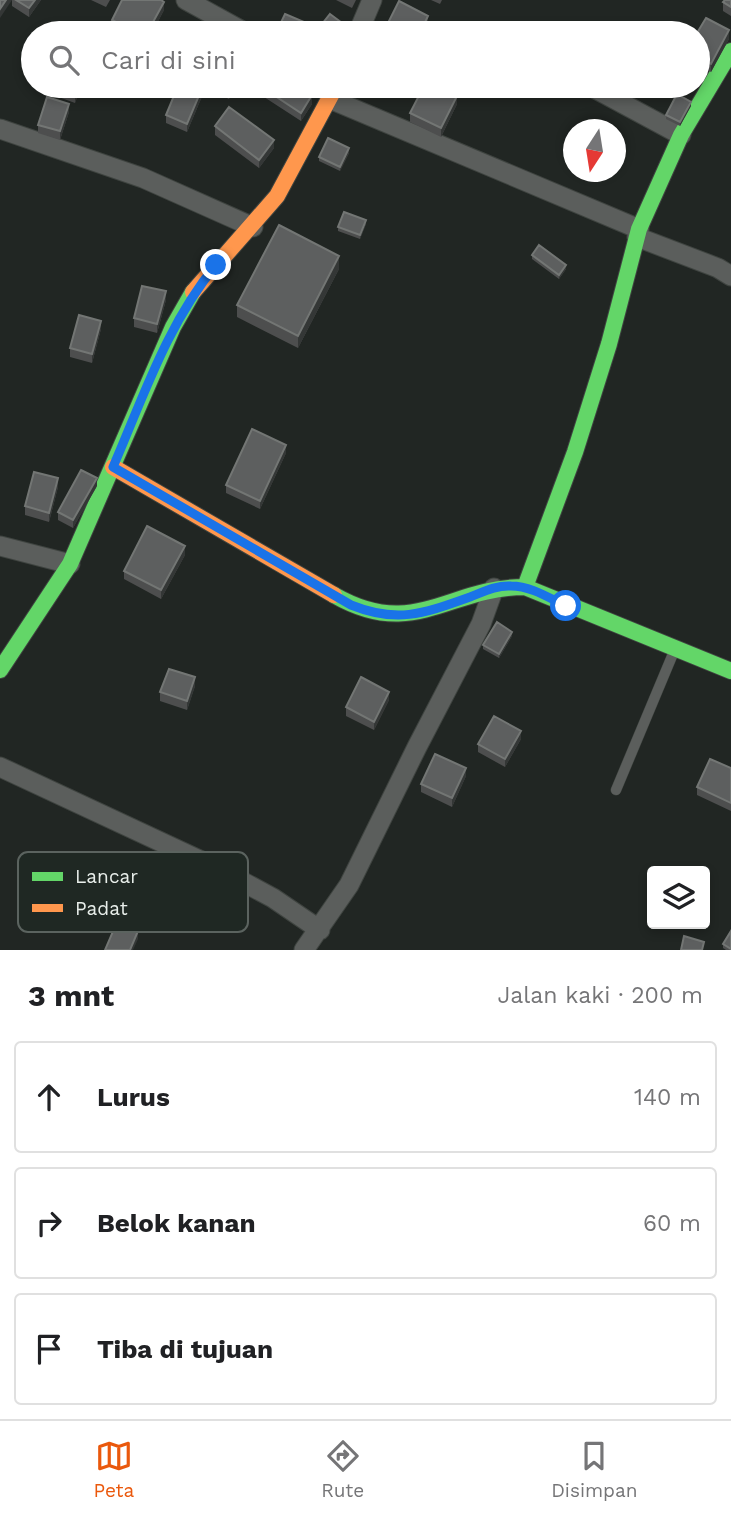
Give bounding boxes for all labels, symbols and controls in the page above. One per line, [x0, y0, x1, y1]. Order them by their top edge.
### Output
search box [21, 21, 710, 98]
icon: search [45, 41, 83, 79]
text: Cari di sini [101, 45, 236, 75]
north arrow [563, 119, 626, 182]
route end [200, 249, 231, 280]
route start [550, 590, 581, 621]
legend [18, 852, 248, 932]
text: Lancar [75, 865, 138, 888]
map controls [647, 866, 710, 929]
button: layers [647, 866, 710, 929]
text: Padat [75, 897, 128, 920]
text: 3 mnt [28, 978, 114, 1013]
text: Jalan kaki · 200 m [498, 982, 703, 1009]
icon: ahead [30, 1078, 68, 1116]
text: Lurus [97, 1082, 170, 1112]
text: 140 m [634, 1084, 701, 1111]
icon: right [30, 1204, 68, 1242]
text: Belok kanan [97, 1208, 256, 1238]
text: 60 m [643, 1210, 701, 1237]
icon: arrive [30, 1330, 68, 1368]
text: Tiba di tujuan [97, 1334, 273, 1364]
tab: Peta [93, 1437, 134, 1502]
tab: Rute [321, 1437, 364, 1502]
tab: Disimpan [551, 1437, 638, 1502]

